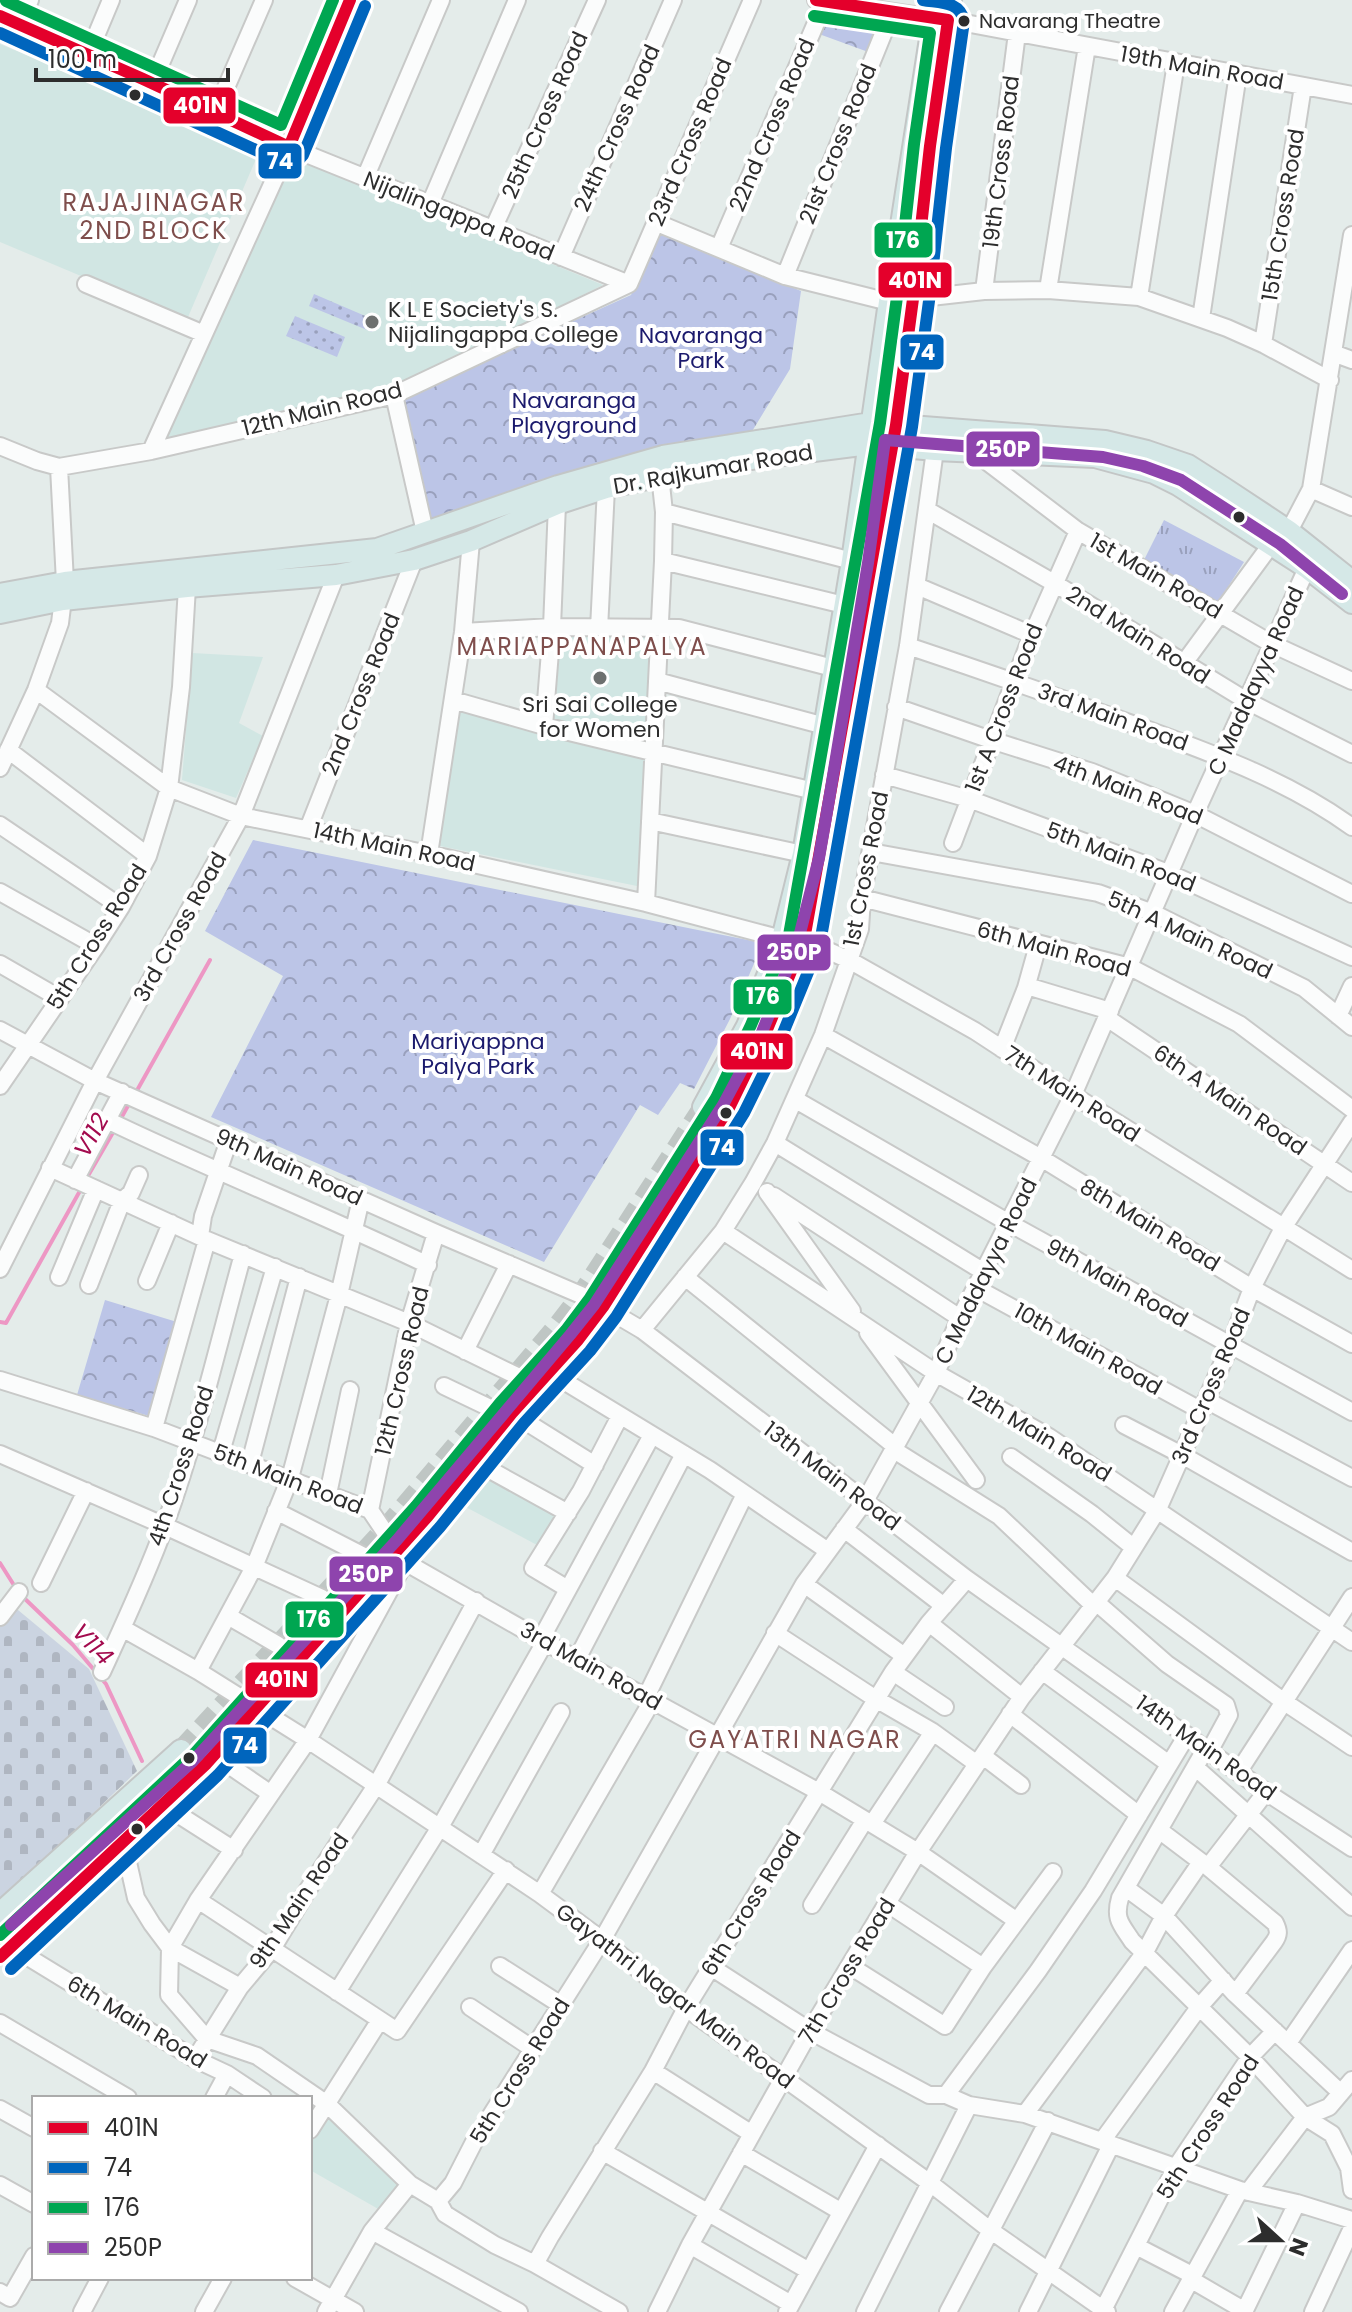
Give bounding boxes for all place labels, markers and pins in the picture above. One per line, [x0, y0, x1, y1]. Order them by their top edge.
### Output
place label: Navarang Theatre [979, 7, 1161, 35]
marker: Navarang Theatre [956, 13, 972, 29]
unlabelled marker [127, 87, 143, 103]
place label: K L E Society's S. Nijalingappa College [388, 294, 618, 350]
marker: K L E Society's S. Nijalingappa College [363, 313, 381, 331]
unlabelled marker [1231, 509, 1247, 525]
marker: Sri Sai College for Women [591, 669, 609, 687]
place label: Sri Sai College for Women [522, 689, 678, 745]
unlabelled marker [718, 1105, 734, 1121]
unlabelled marker [181, 1750, 197, 1766]
unlabelled marker [129, 1821, 145, 1837]

